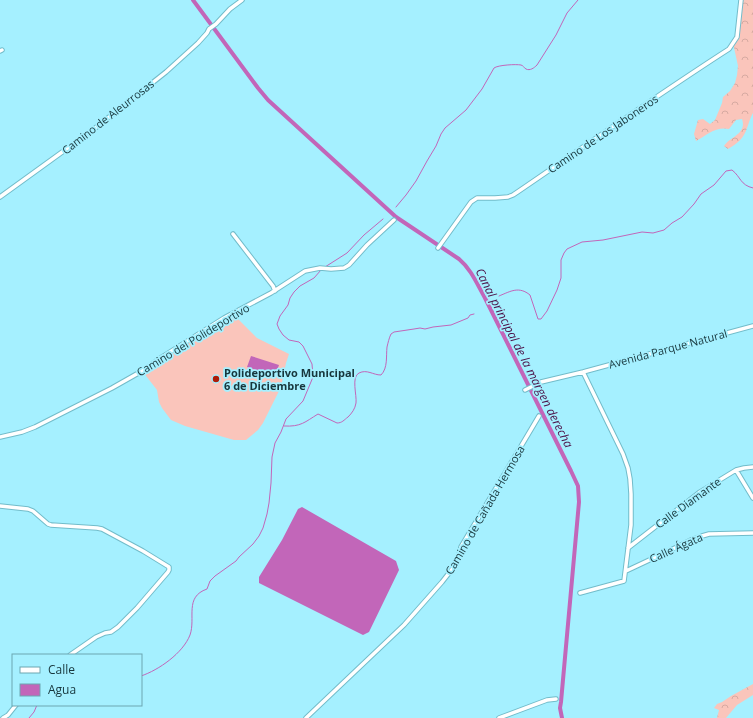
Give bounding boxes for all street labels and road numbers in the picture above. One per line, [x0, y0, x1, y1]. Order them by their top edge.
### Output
street label: Camino de Aleurrosas [59, 76, 157, 157]
street label: Camino de Los Jaboneros [545, 91, 661, 176]
street label: Camino del Polideportivo [134, 300, 252, 379]
street label: Avenida Parque Natural [607, 325, 729, 372]
street label: Camino de Cañada Hermosa [441, 443, 528, 577]
street label: Calle Diamante [652, 474, 724, 531]
street label: Calle Ágata [647, 529, 705, 566]

